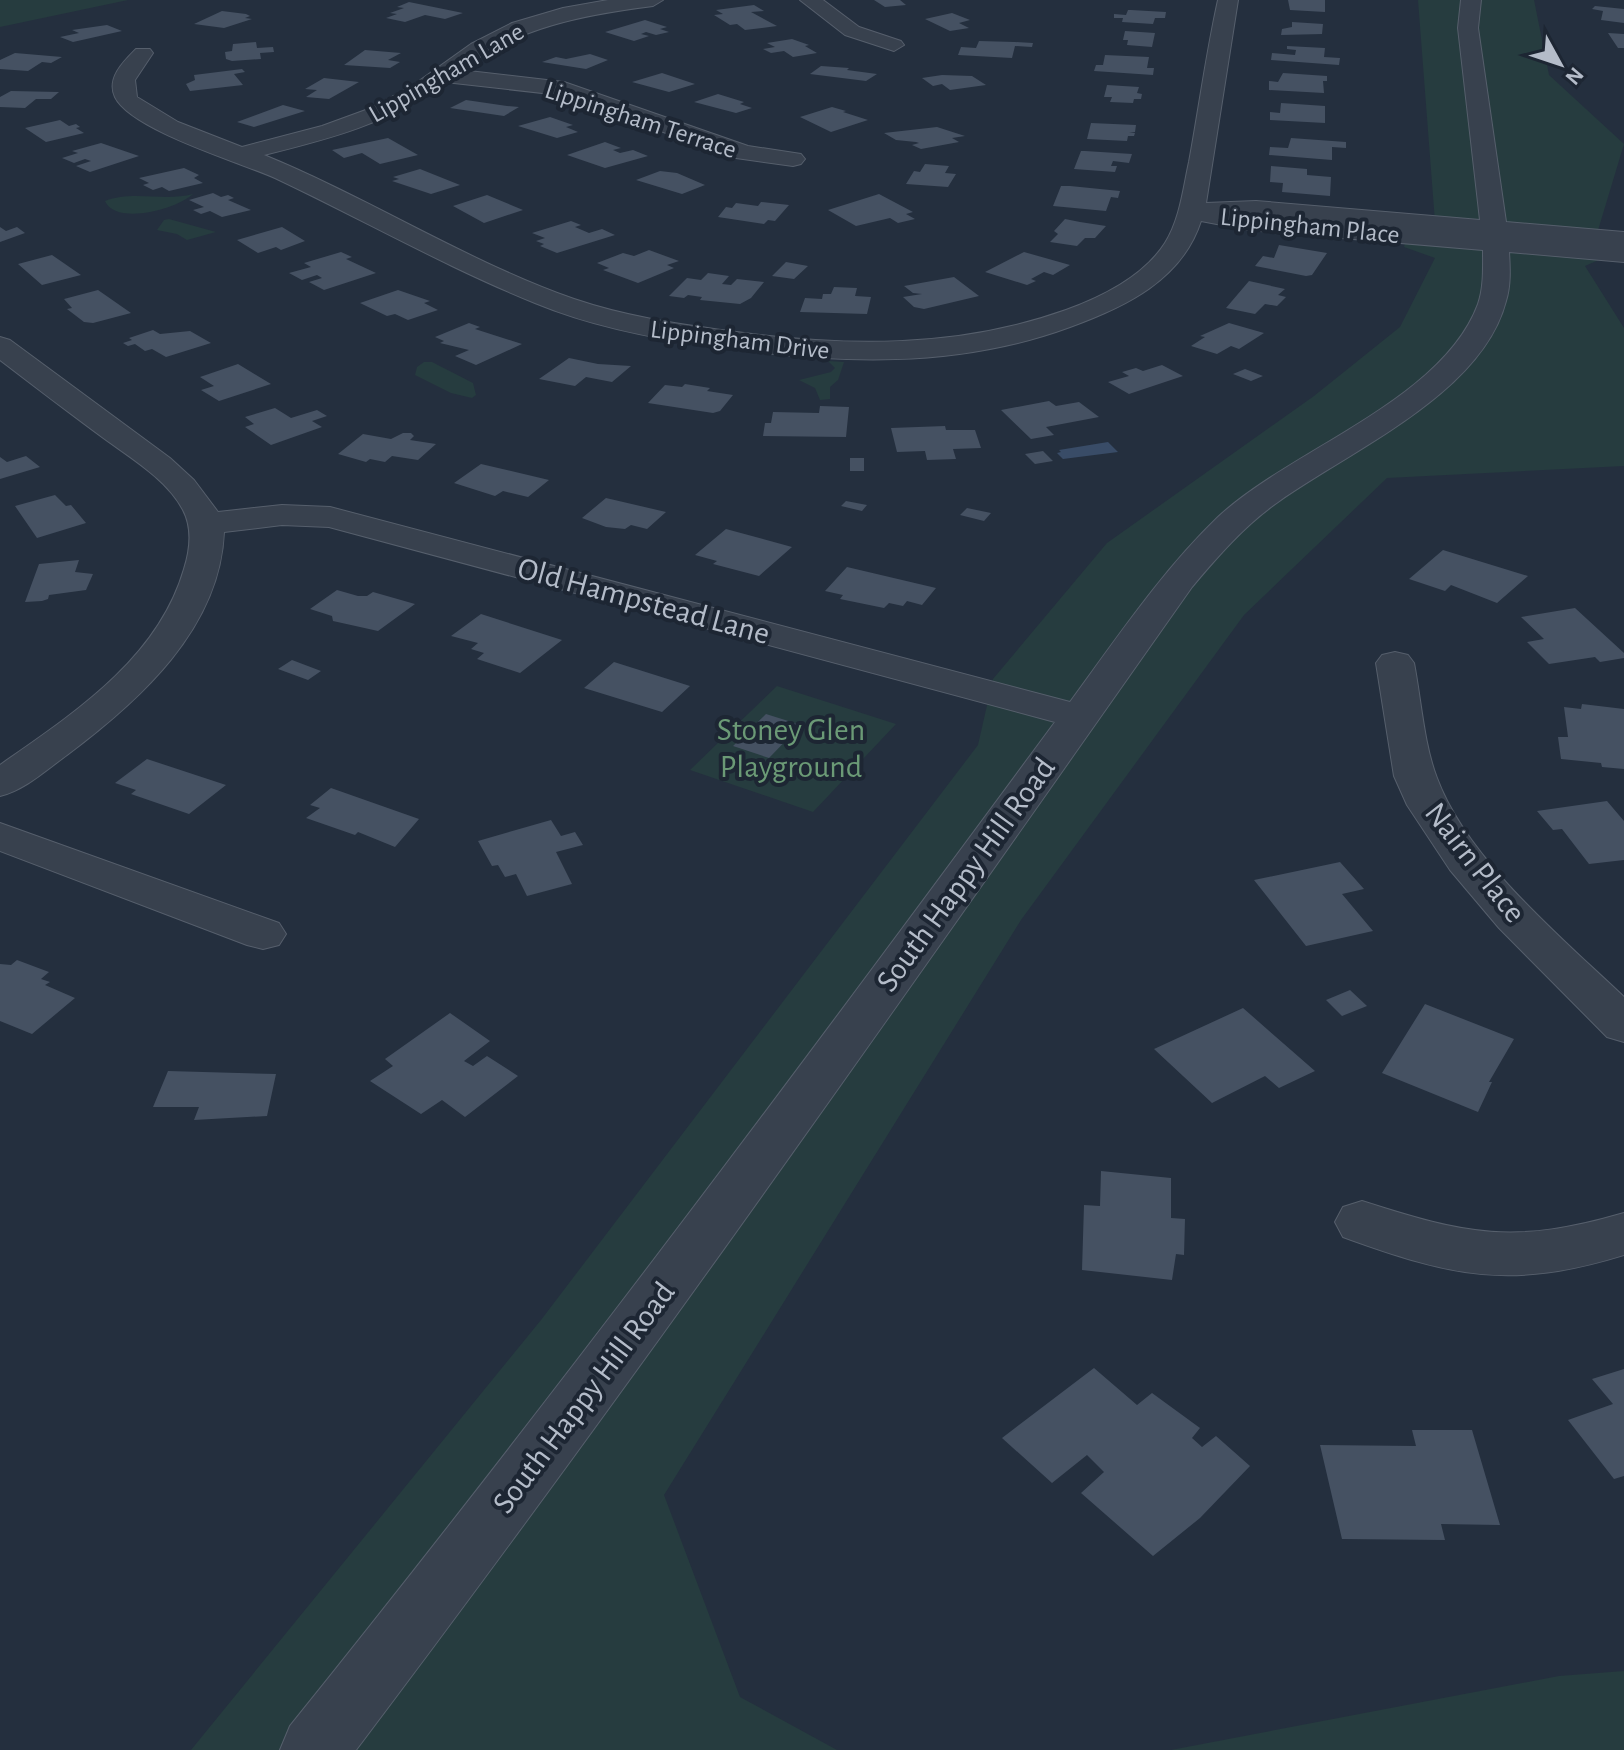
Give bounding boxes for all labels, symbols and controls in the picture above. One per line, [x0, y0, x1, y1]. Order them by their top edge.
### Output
street label: Lippingham Lane [365, 18, 528, 128]
north arrow [1520, 24, 1600, 104]
text: N [1561, 63, 1588, 89]
street label: Lippingham Terrace [542, 77, 740, 163]
street label: Lippingham Place [1219, 204, 1401, 248]
street label: Lippingham Drive [649, 316, 831, 364]
street label: Old Hampstead Lane [514, 552, 773, 650]
park label: Stoney Glen Playground [717, 714, 865, 783]
street label: South Happy Hill Road [871, 752, 1061, 997]
street label: Nairn Place [1419, 797, 1532, 929]
street label: South Happy Hill Road [487, 1276, 681, 1519]

